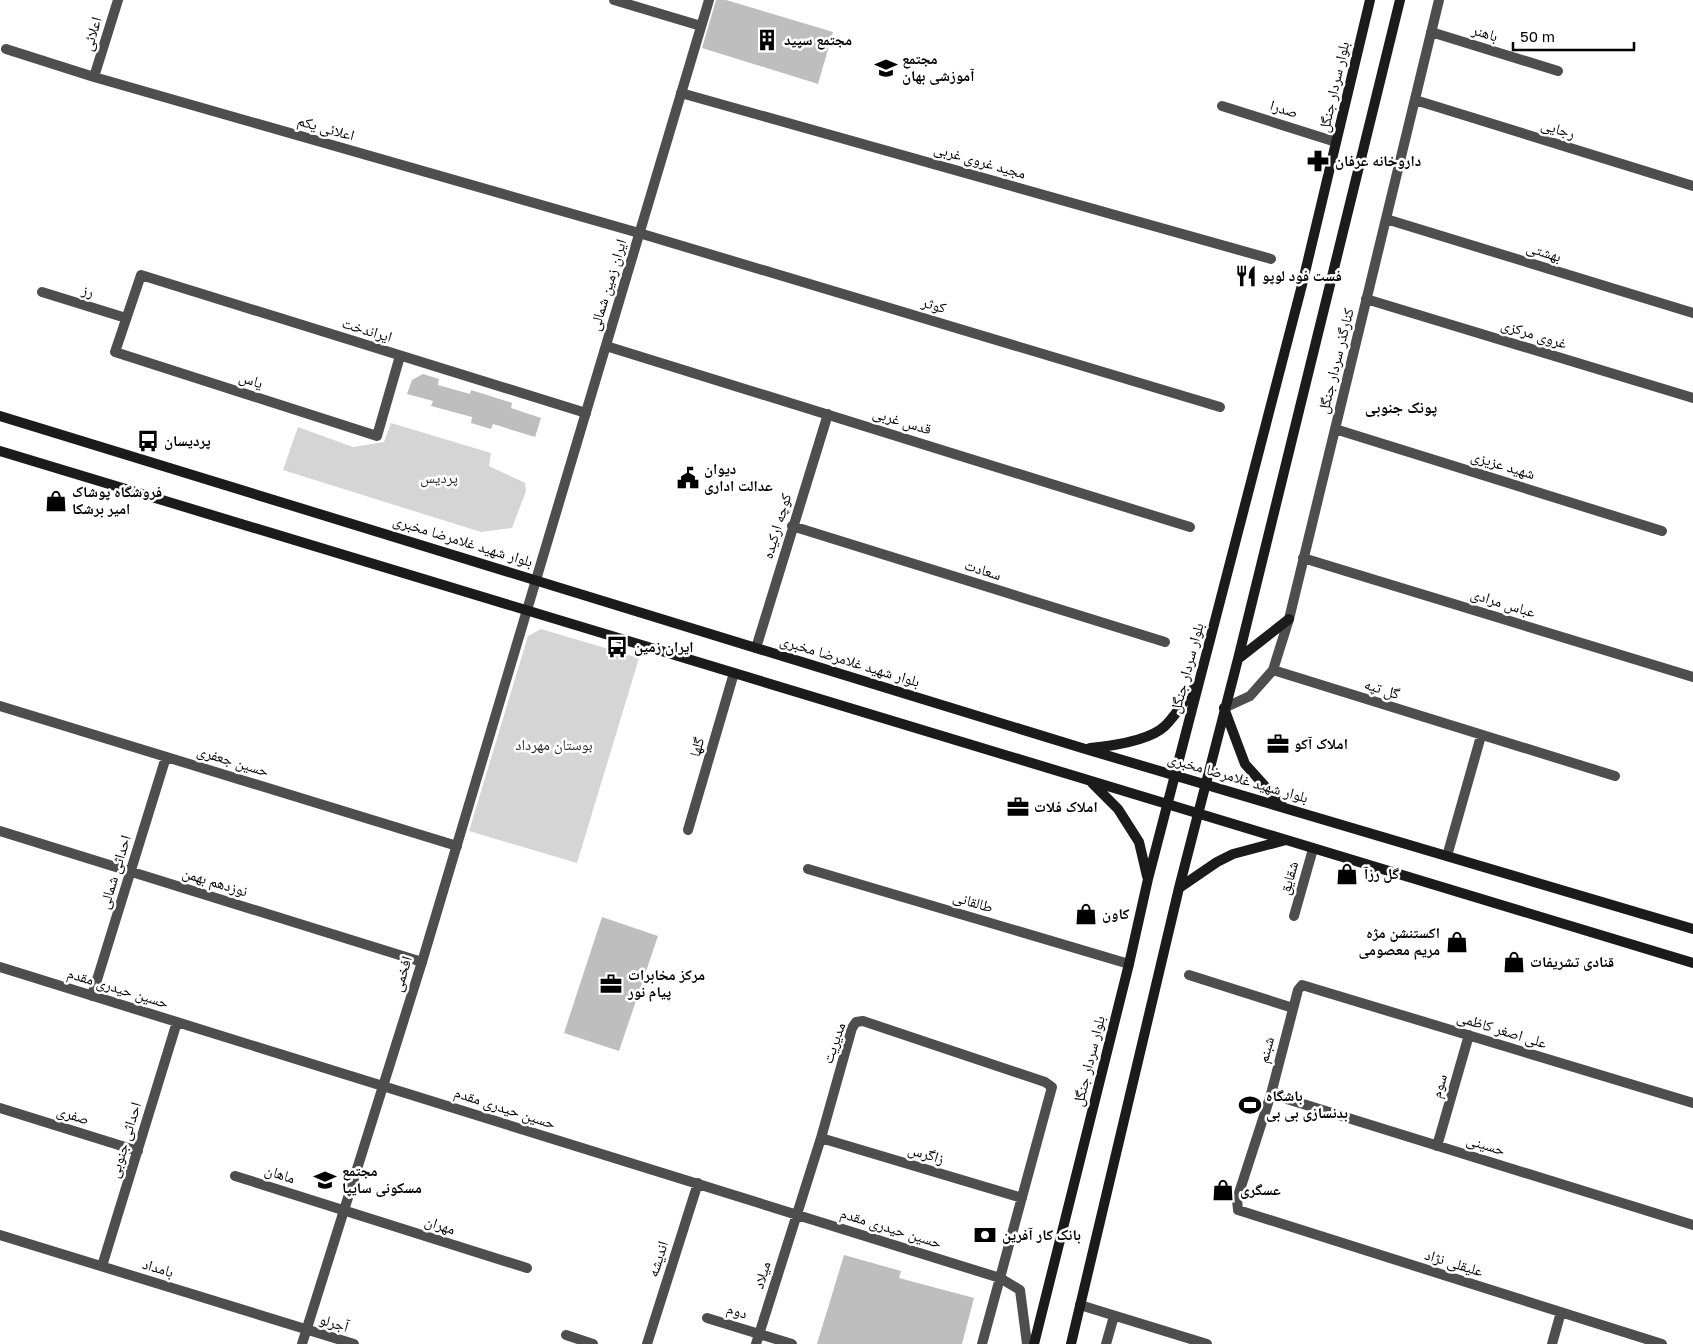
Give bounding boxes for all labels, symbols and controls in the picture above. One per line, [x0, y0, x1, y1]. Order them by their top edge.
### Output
street label: اعلائی [77, 14, 107, 54]
street label: باهنر [1469, 19, 1500, 45]
scale bar [1513, 20, 1634, 52]
building icon: مجتمع سپید [754, 27, 780, 53]
text: 50 m [1520, 27, 1555, 45]
place label: مجتمع سپید [784, 30, 852, 50]
street label: بلوار سردار جنگل [1314, 40, 1354, 134]
place label: مجتمع آموزشی بهان [902, 49, 975, 85]
school or university icon: مجتمع آموزشی بهان [873, 55, 899, 81]
street label: صدرا [1268, 95, 1300, 122]
street label: اعلائی یکم [295, 110, 357, 146]
street label: رجایی [1539, 114, 1578, 144]
street label: مجید غروی غربی [932, 138, 1028, 184]
pharmacy icon: داروخانه عرفان [1305, 148, 1331, 174]
place label: داروخانه عرفان [1335, 151, 1421, 170]
street label: ایران زمین شمالی [585, 237, 631, 333]
street label: بهشتی [1524, 237, 1564, 267]
restaurant icon: فست فود لوپو [1233, 263, 1259, 289]
place label: فست فود لوپو [1262, 266, 1342, 285]
street label: رز [79, 279, 97, 301]
street label: کوثر [919, 292, 949, 317]
street label: کنارگذر سردار جنگل [1313, 306, 1359, 416]
street label: ایراندخت [340, 313, 394, 346]
street label: غروی مرکزی [1498, 314, 1570, 354]
street label: یاس [236, 367, 266, 393]
district label: پونک جنوبی [1365, 397, 1437, 417]
street label: قدس غربی [870, 403, 934, 439]
bus stop icon: پردیسان [135, 428, 161, 454]
place label: پردیسان [164, 431, 211, 450]
street label: شهید عزیزی [1469, 446, 1538, 484]
place label: دیوان عدالت اداری [704, 459, 773, 495]
public building icon: دیوان عدالت اداری [675, 465, 701, 491]
park label: پردیس [420, 468, 458, 488]
place label: فروشگاه پوشاک امیر برشکا [72, 482, 162, 518]
shop icon: فروشگاه پوشاک امیر برشکا [43, 488, 69, 514]
street label: کوچه ارکیده [758, 491, 795, 561]
street label: بلوار شهید غلامرضا مخبری [391, 510, 535, 572]
street label: سعادت [963, 555, 1004, 583]
street label: عباس مرادی [1468, 584, 1538, 622]
street label: بلوار سردار جنگل [1165, 621, 1209, 715]
street label: بلوار شهید غلامرضا مخبری [778, 630, 922, 692]
bus stop icon: ایران زمین [604, 634, 630, 660]
place label: ایران زمین [634, 637, 694, 656]
street label: گل تپه [1362, 674, 1403, 704]
office icon: املاک آکو [1265, 731, 1291, 757]
place label: املاک آکو [1294, 734, 1348, 752]
park label: بوستان مهرداد [515, 735, 593, 755]
street label: گلها [685, 735, 708, 759]
street label: حسین جعفری [195, 741, 272, 782]
street label: بلوار شهید غلامرضا مخبری [1165, 748, 1311, 808]
office icon: املاک فلات [1005, 794, 1031, 820]
place label: املاک فلات [1034, 797, 1098, 815]
street label: احداثی شمالی [94, 833, 136, 911]
street label: شقایق [1275, 859, 1303, 897]
shop icon: گل رزآ [1334, 861, 1360, 887]
street label: نوزدهم بهمن [180, 863, 250, 901]
place label: گل رزآ [1363, 864, 1400, 883]
street label: طالقانی [951, 886, 996, 918]
shop icon: کاون [1073, 901, 1099, 927]
place label: کاون [1102, 904, 1130, 923]
place label: اکستنشن مژه مریم معصومی [1358, 923, 1440, 960]
shop icon: اکستنشن مژه مریم معصومی [1444, 929, 1470, 955]
shop icon: قنادی تشریفات [1501, 949, 1527, 975]
place label: قنادی تشریفات [1530, 952, 1614, 971]
street label: افخمی [387, 954, 417, 994]
street label: حسین حیدری مقدم [65, 963, 172, 1013]
place label: مرکز مخابرات پیام نور [627, 965, 705, 1002]
office icon: مرکز مخابرات پیام نور [598, 971, 624, 997]
street label: علی اصغر کاظمی [1455, 1007, 1550, 1053]
street label: بلوار سردار جنگل [1068, 1014, 1110, 1108]
street label: مدیریت [818, 1019, 849, 1066]
street label: شبنم [1253, 1034, 1279, 1065]
street label: سوم [1426, 1071, 1452, 1100]
street label: حسین حیدری مقدم [452, 1082, 559, 1134]
place label: باشگاه بدنسازی بی بی [1266, 1086, 1348, 1122]
sports icon: باشگاه بدنسازی بی بی [1237, 1092, 1263, 1118]
street label: احداثی جنوبی [104, 1100, 146, 1180]
street label: صفری [54, 1101, 92, 1129]
street label: حسینی [1464, 1130, 1508, 1160]
street label: زاگرس [905, 1139, 947, 1169]
street label: ماهان [262, 1160, 298, 1188]
place label: مجتمع مسکونی سایپا [342, 1161, 422, 1197]
school or university icon: مجتمع مسکونی سایپا [312, 1167, 338, 1193]
shop icon: عسگری [1210, 1177, 1236, 1203]
place label: عسگری [1240, 1180, 1281, 1199]
street label: حسین حیدری مقدم [838, 1203, 945, 1253]
street label: مهران [422, 1211, 458, 1239]
bank icon: بانک کار آفرین [972, 1222, 998, 1248]
place label: بانک کار آفرین [1002, 1225, 1081, 1244]
street label: اندیشه [643, 1238, 672, 1279]
street label: علیقلی نژاد [1422, 1245, 1486, 1281]
street label: بامداد [140, 1254, 176, 1281]
street label: میلاد [748, 1259, 774, 1291]
street label: دوم [724, 1298, 750, 1324]
street label: آجرلو [317, 1309, 352, 1336]

